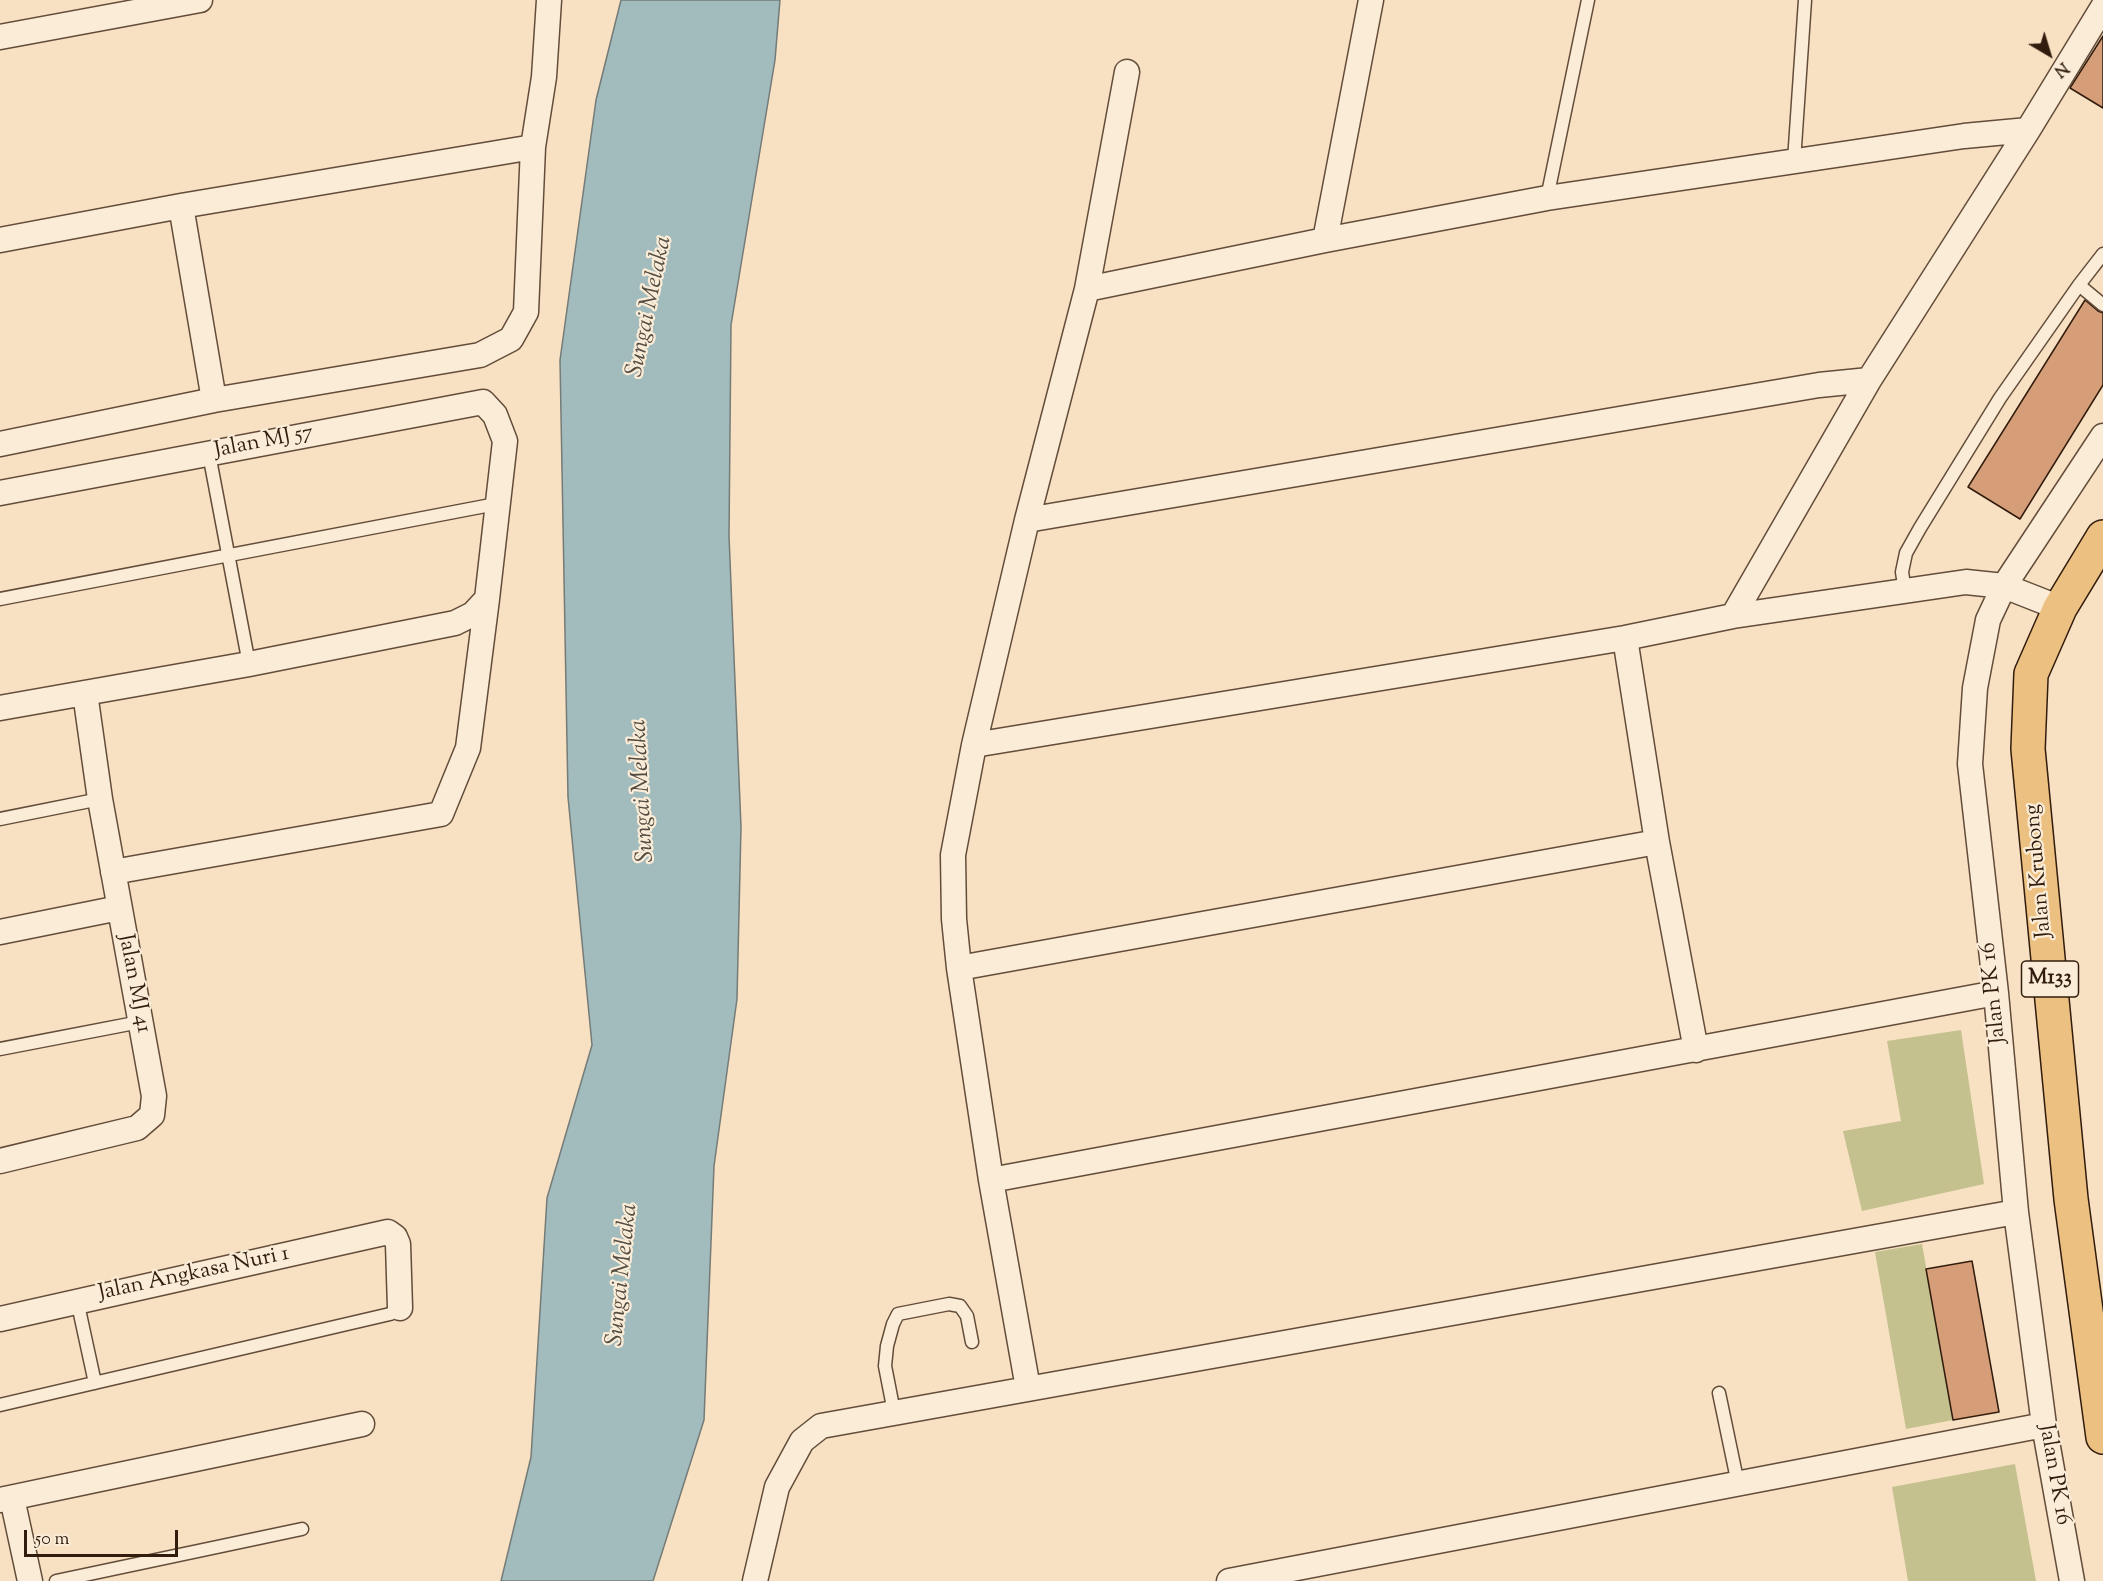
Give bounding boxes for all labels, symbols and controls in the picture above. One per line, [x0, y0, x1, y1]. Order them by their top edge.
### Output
north arrow [2019, 24, 2079, 84]
text: N [2048, 56, 2073, 82]
water label: Sungai Melaka [622, 234, 680, 380]
street label: Jalan MJ 57 [212, 420, 316, 466]
water label: Sungai Melaka [626, 719, 662, 863]
street label: Jalan Krubong [2021, 803, 2059, 939]
street label: Jalan MJ 41 [110, 932, 156, 1036]
street label: Jalan PK 16 [1977, 941, 2013, 1045]
road number: M133 [2022, 961, 2078, 997]
water label: Sungai Melaka [602, 1202, 646, 1348]
street label: Jalan Angkasa Nuri 1 [96, 1242, 292, 1308]
street label: Jalan PK 16 [2031, 1423, 2075, 1527]
scale bar [27, 1518, 182, 1556]
text: 50 m [35, 1527, 69, 1553]

